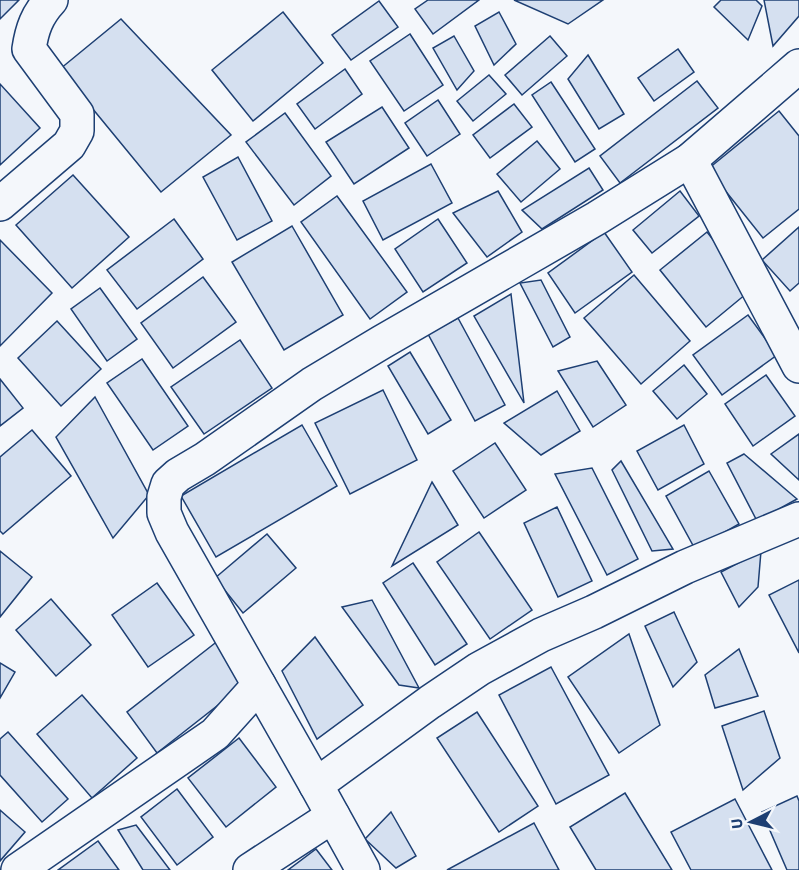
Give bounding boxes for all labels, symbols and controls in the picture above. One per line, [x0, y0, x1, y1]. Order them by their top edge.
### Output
north arrow [721, 792, 781, 852]
text: U [726, 817, 749, 830]

